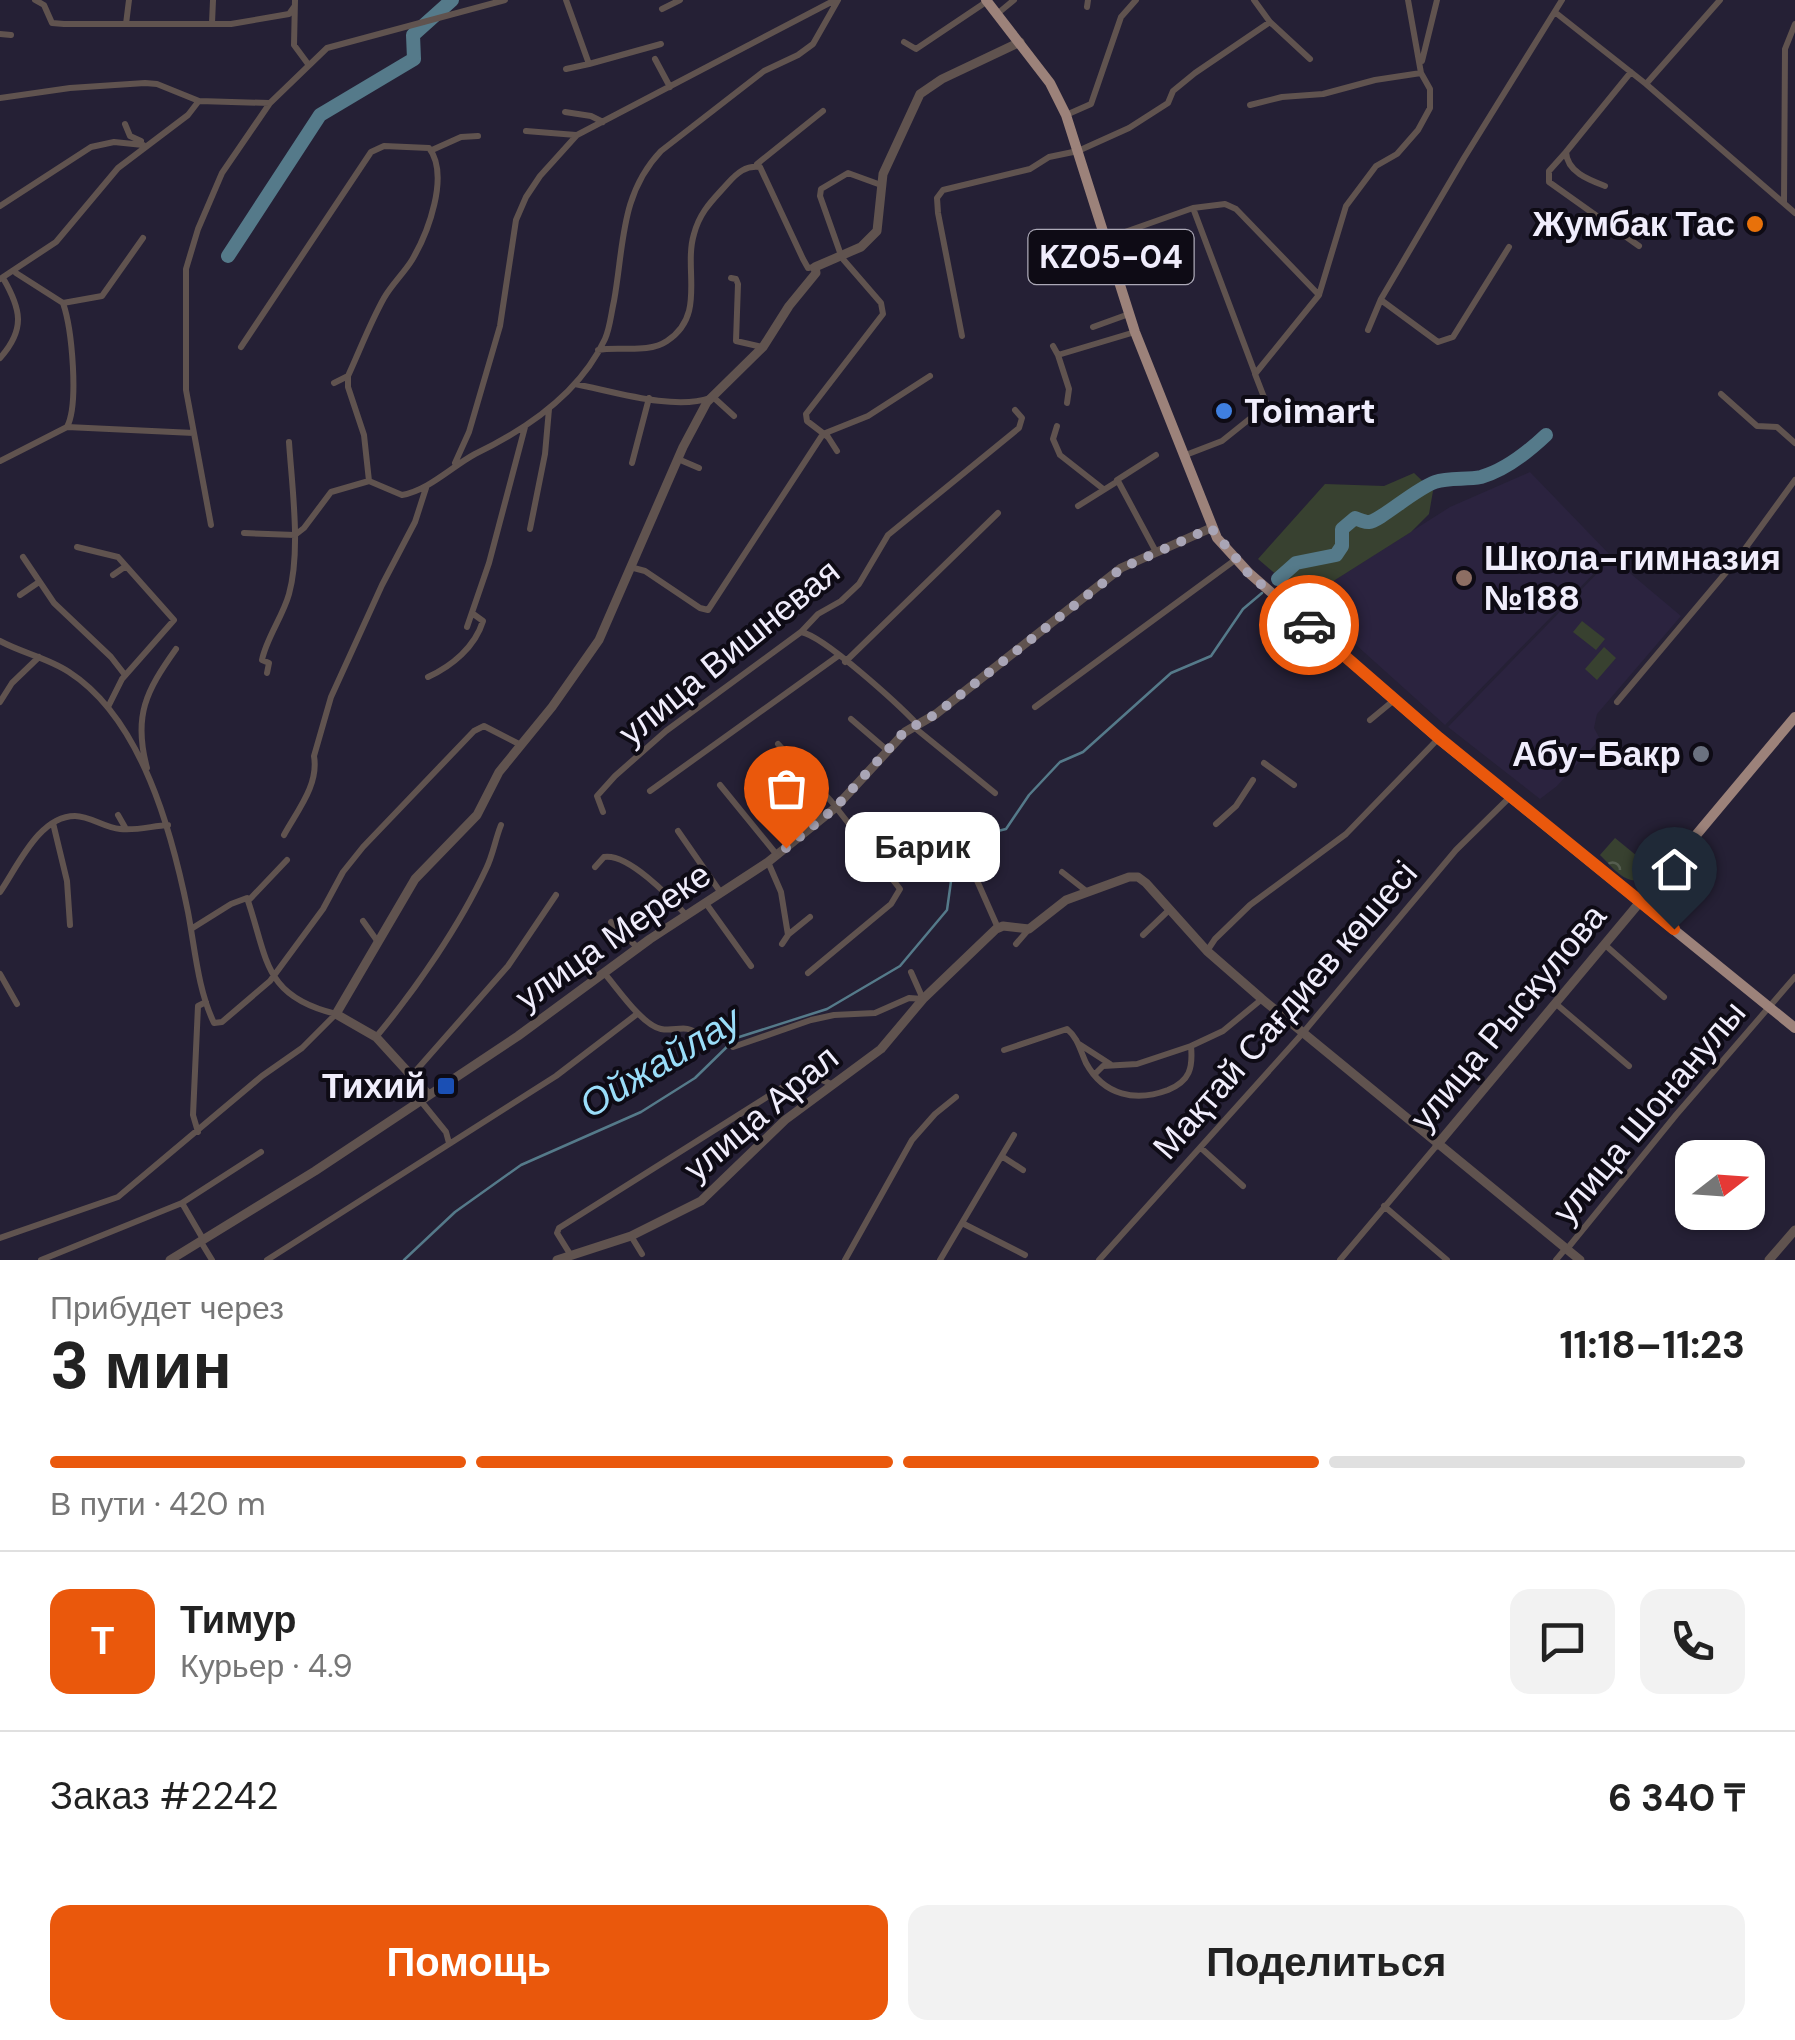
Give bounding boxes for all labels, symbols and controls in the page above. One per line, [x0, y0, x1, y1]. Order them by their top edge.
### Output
place label: Жумбак Тас [1532, 201, 1735, 247]
marker: Жумбак Тас [1744, 213, 1766, 235]
road number: KZ05-04 [1028, 230, 1194, 284]
place label: Toimart [1244, 388, 1376, 434]
marker: Toimart [1213, 400, 1235, 422]
place label: Школа-гимназия №188 [1484, 535, 1781, 621]
street label: улица Вишневая [609, 549, 849, 755]
marker: Школа-гимназия №188 [1453, 567, 1475, 589]
courier [1259, 575, 1359, 675]
icon: car [1282, 598, 1337, 653]
place label: Абу-Бакр [1512, 731, 1681, 777]
marker: Абу-Бакр [1690, 743, 1712, 765]
pin [744, 746, 829, 849]
icon: bag [759, 761, 814, 816]
callout: Барик [846, 813, 1001, 883]
text: Барик [874, 826, 971, 868]
pin [1632, 827, 1717, 930]
icon: home [1647, 842, 1702, 897]
street label: Мақтай Сағдиев көшесі [1143, 851, 1427, 1169]
street label: улица Мереке [506, 852, 720, 1020]
street label: улица Рыскулова [1400, 894, 1617, 1140]
street label: улица Шонанулы [1542, 991, 1756, 1233]
water label: Ойжайлау [570, 993, 751, 1130]
street label: улица Арал [674, 1035, 848, 1191]
place label: Тихий [322, 1063, 426, 1109]
marker: Тихий [435, 1075, 457, 1097]
north arrow [1675, 1140, 1765, 1230]
map controls [1675, 1140, 1765, 1230]
text: Прибудет через [50, 1287, 284, 1329]
text: 11:18–11:23 [1560, 1320, 1745, 1370]
text: 3 мин [50, 1324, 232, 1408]
text: В пути · 420 m [50, 1483, 266, 1525]
button: chat [1510, 1589, 1615, 1694]
button: phone [1640, 1589, 1745, 1694]
text: Тимур [180, 1595, 297, 1645]
text: Т [91, 1616, 114, 1666]
text: Курьер · 4.9 [180, 1645, 353, 1687]
text: Заказ #2242 [50, 1771, 278, 1821]
text: 6 340 ₸ [1608, 1773, 1745, 1823]
button: Помощь [50, 1905, 888, 2020]
button: Поделиться [908, 1905, 1745, 2020]

